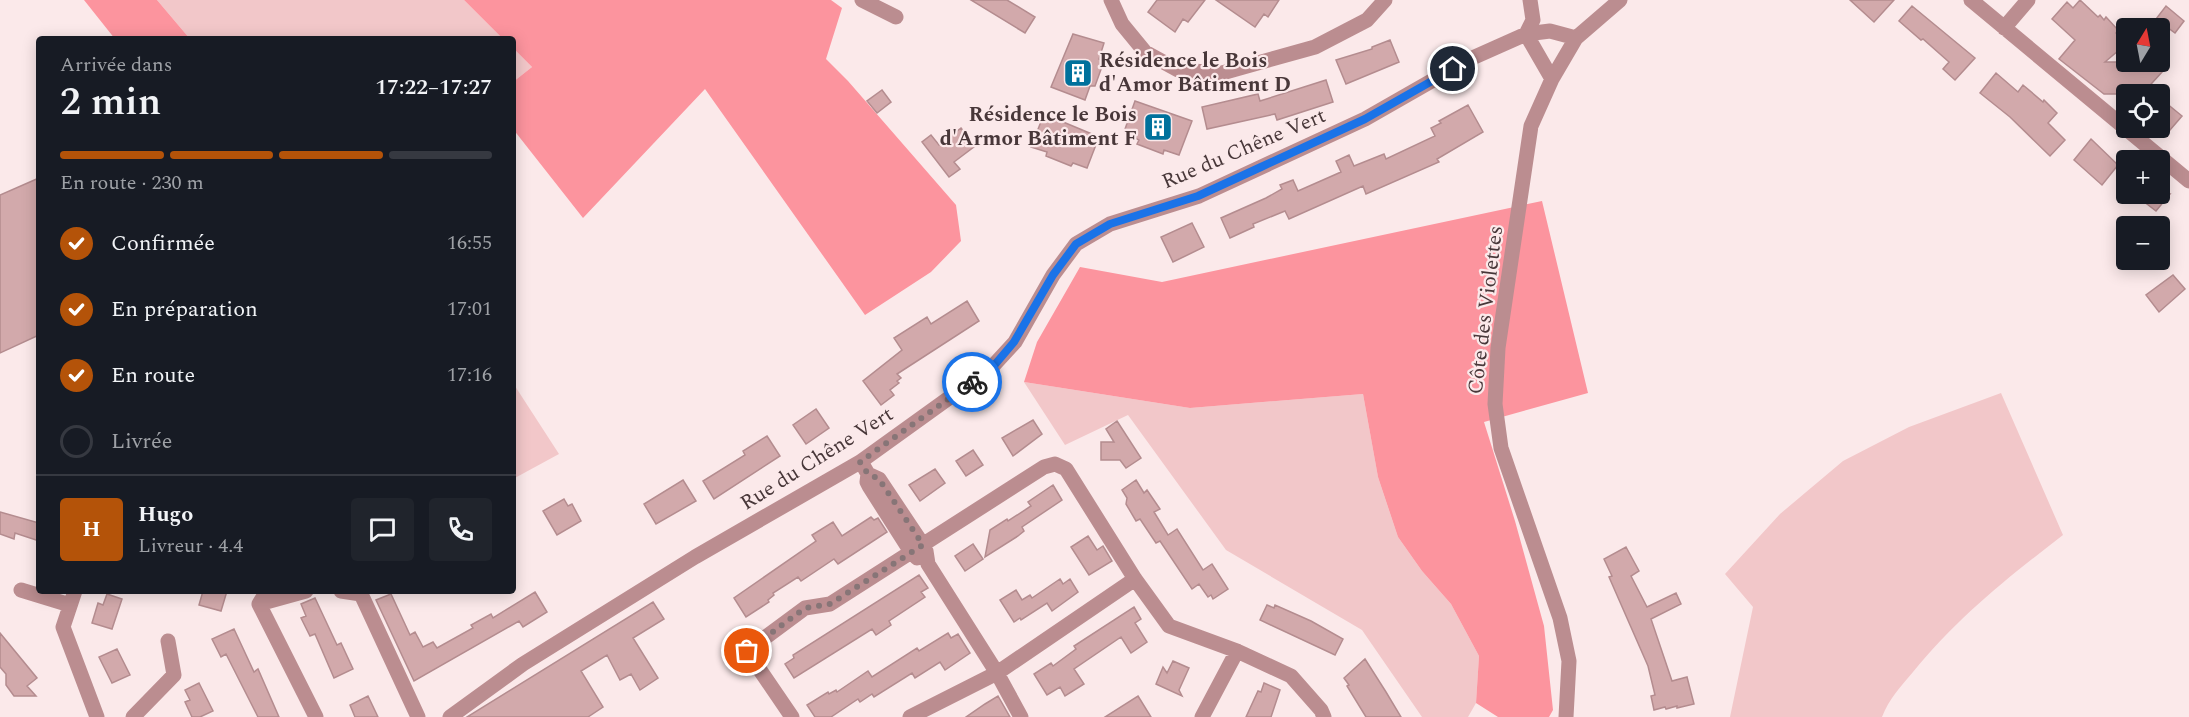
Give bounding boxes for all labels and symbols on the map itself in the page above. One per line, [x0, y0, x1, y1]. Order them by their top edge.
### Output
north arrow [2116, 18, 2170, 72]
pin [1427, 43, 1478, 94]
place label: Résidence le Bois d'Amor Bâtiment D [1099, 45, 1291, 101]
building icon: Résidence le Bois d'Amor Bâtiment D [1062, 57, 1094, 89]
place label: Résidence le Bois d'Armor Bâtiment F [940, 99, 1137, 155]
street label: Rue du Chêne Vert [1157, 100, 1331, 198]
building icon: Résidence le Bois d'Armor Bâtiment F [1142, 111, 1174, 143]
street label: Côte des Violettes [1460, 224, 1512, 396]
courier [942, 352, 1002, 412]
street label: Rue du Chêne Vert [734, 399, 900, 519]
pin [721, 625, 772, 676]

